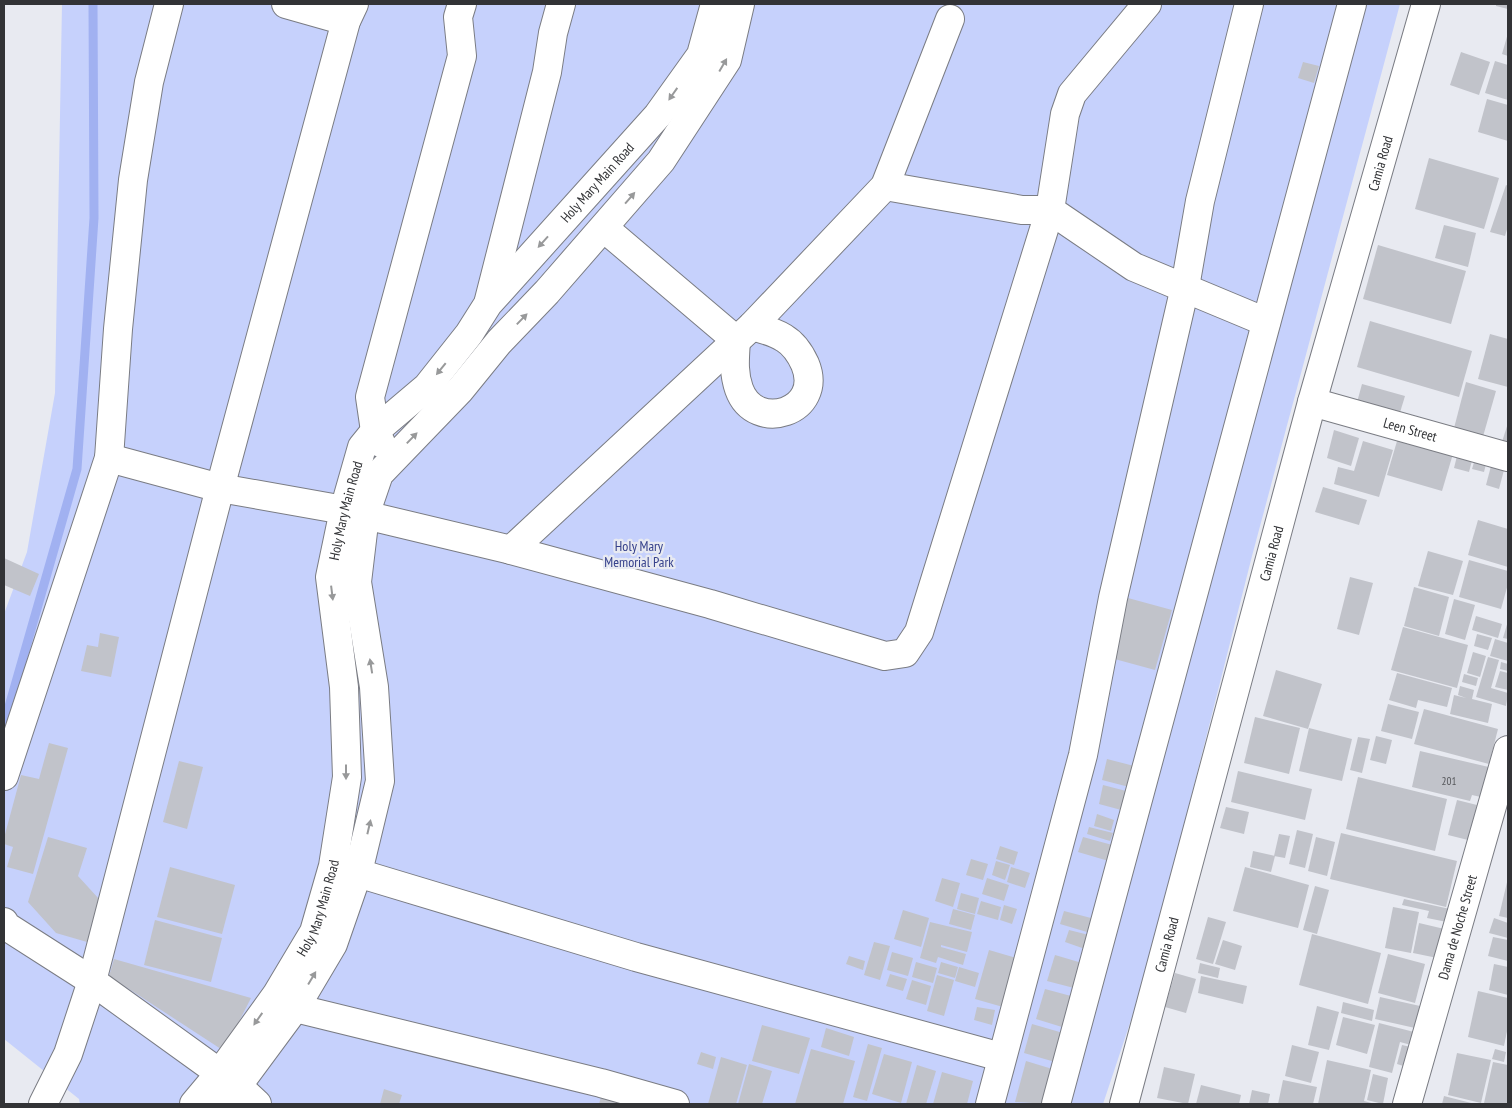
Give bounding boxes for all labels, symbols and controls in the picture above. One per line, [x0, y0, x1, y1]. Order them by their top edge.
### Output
one-way arrow [719, 58, 727, 72]
one-way arrow [668, 87, 678, 101]
street label: Camia Road [1364, 134, 1397, 193]
street label: Holy Mary Main Road [557, 139, 638, 226]
one-way arrow [624, 192, 636, 204]
one-way arrow [537, 236, 548, 249]
one-way arrow [515, 313, 527, 325]
one-way arrow [436, 362, 447, 375]
street label: Leen Street [1381, 413, 1439, 446]
one-way arrow [406, 433, 418, 445]
street label: Holy Mary Main Road [325, 459, 367, 562]
street label: Camia Road [1255, 524, 1287, 583]
park label: Holy Mary Memorial Park [604, 537, 674, 571]
one-way arrow [328, 585, 336, 601]
one-way arrow [367, 658, 375, 674]
one-way arrow [342, 764, 350, 780]
house number: 201 [1442, 774, 1456, 788]
one-way arrow [365, 820, 373, 835]
street label: Holy Mary Main Road [293, 859, 343, 960]
street label: Dama de Noche Street [1434, 872, 1481, 981]
street label: Camia Road [1151, 915, 1183, 974]
one-way arrow [308, 972, 317, 985]
one-way arrow [253, 1012, 263, 1026]

